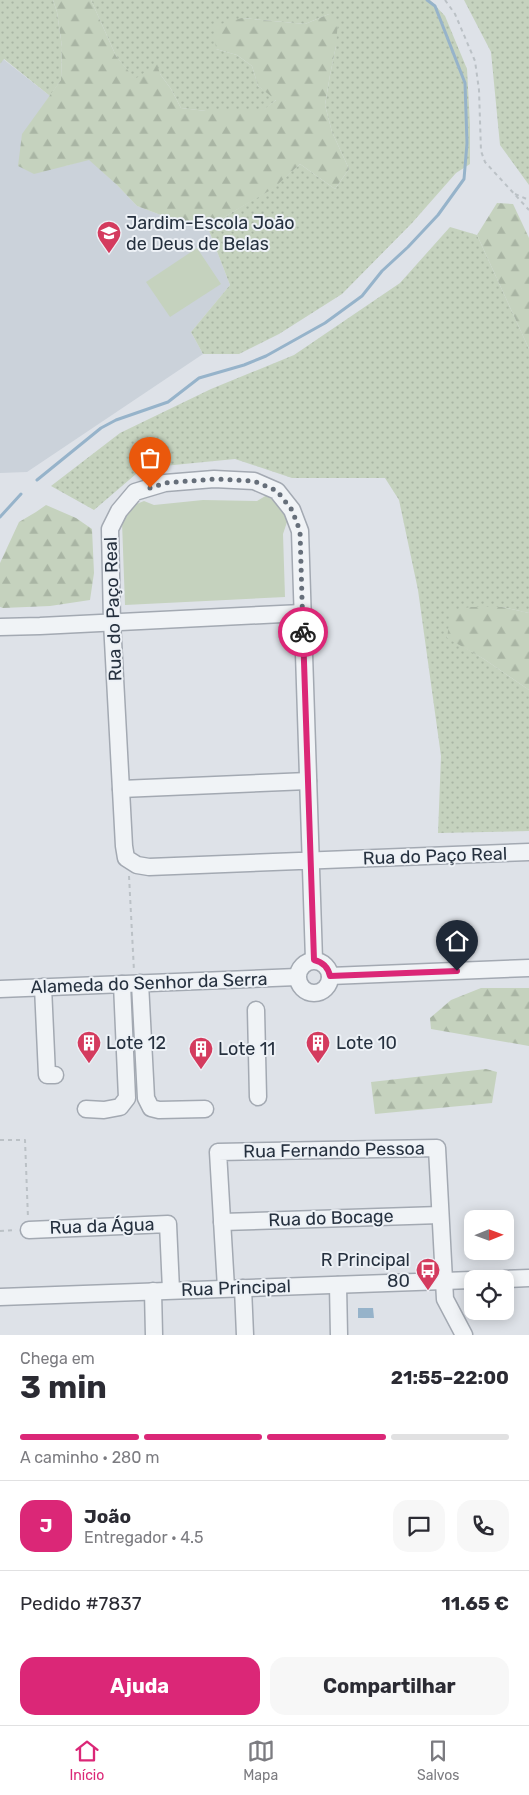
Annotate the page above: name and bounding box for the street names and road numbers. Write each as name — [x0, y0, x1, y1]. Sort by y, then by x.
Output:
street label: Rua do Paço Real — [99, 536, 127, 682]
street label: Rua do Paço Real — [362, 842, 508, 870]
street label: Alameda do Senhor da Serra — [30, 968, 268, 998]
street label: Rua Fernando Pessoa — [243, 1137, 425, 1163]
street label: Rua do Bocage — [268, 1205, 394, 1231]
street label: Rua da Água — [49, 1213, 155, 1239]
street label: Rua Principal — [181, 1275, 291, 1301]

